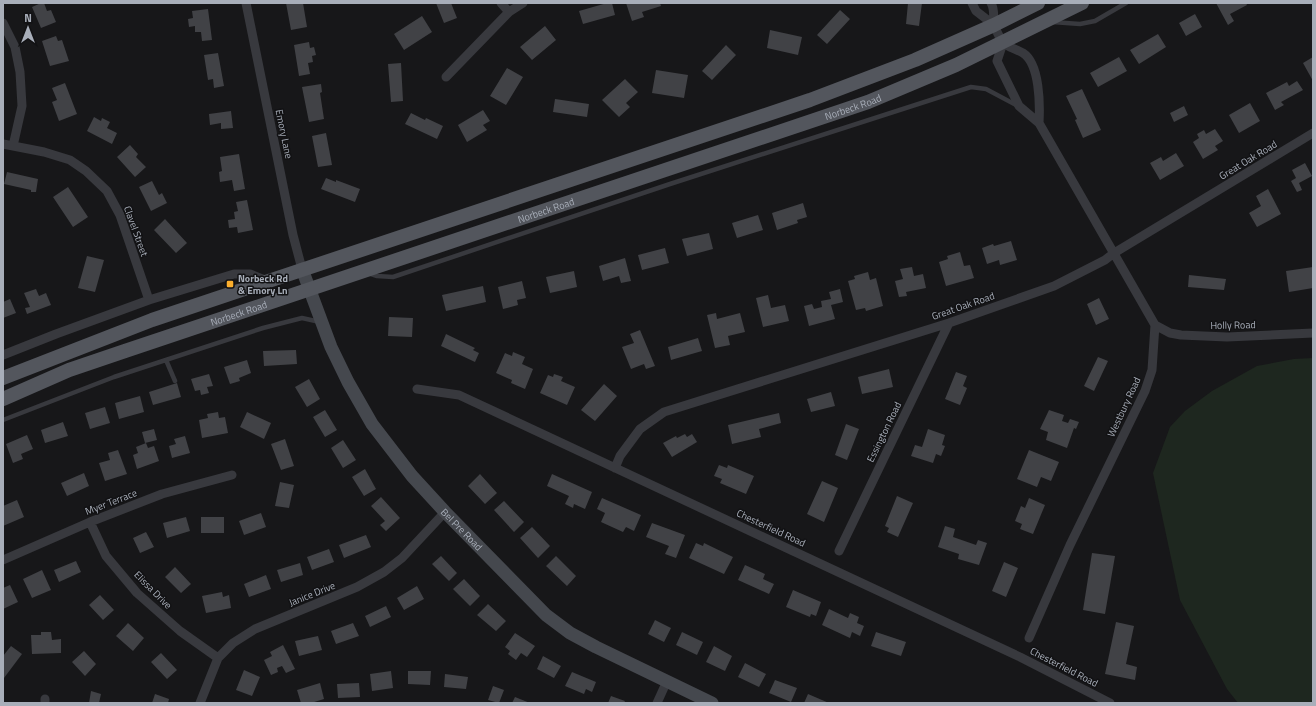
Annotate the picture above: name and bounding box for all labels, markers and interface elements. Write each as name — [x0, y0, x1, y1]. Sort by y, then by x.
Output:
north arrow — [8, 8, 48, 48]
text: N — [24, 10, 32, 26]
street label: Norbeck Road — [823, 90, 883, 123]
street label: Emory Lane — [271, 108, 297, 160]
street label: Great Oak Road — [1216, 137, 1280, 183]
street label: Norbeck Road — [515, 194, 576, 226]
street label: Clavel Street — [120, 204, 152, 259]
place label: Norbeck Rd & Emory Ln — [238, 271, 288, 298]
marker: Norbeck Rd & Emory Ln — [225, 279, 235, 289]
street label: Great Oak Road — [930, 288, 996, 324]
street label: Norbeck Road — [208, 296, 269, 329]
street label: Holly Road — [1210, 317, 1256, 333]
street label: Westbury Road — [1104, 375, 1144, 439]
street label: Essington Road — [863, 399, 905, 465]
street label: Myer Terrace — [83, 485, 139, 519]
street label: Bel Pre Road — [438, 505, 486, 554]
street label: Chesterfield Road — [734, 505, 808, 551]
street label: Elissa Drive — [131, 568, 175, 612]
street label: Janice Drive — [287, 578, 337, 610]
street label: Chesterfield Road — [1027, 643, 1101, 691]

